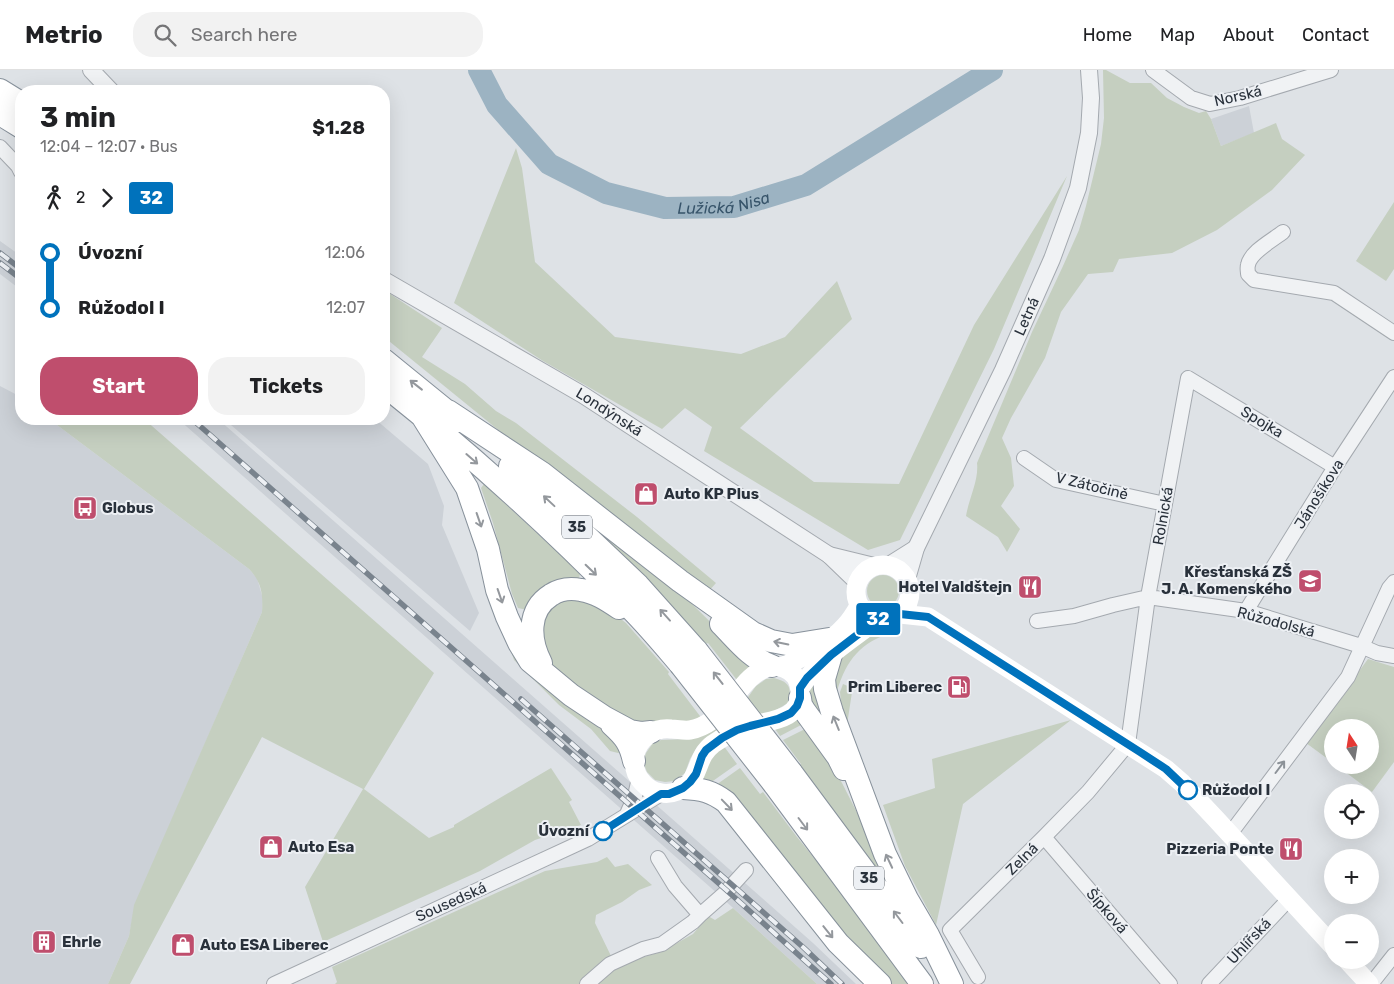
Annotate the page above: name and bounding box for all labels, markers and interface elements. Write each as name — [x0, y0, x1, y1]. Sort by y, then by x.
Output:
search box — [133, 12, 483, 57]
text: Metrio — [25, 21, 103, 49]
icon: search — [151, 21, 179, 49]
text: Search here — [191, 23, 297, 46]
text: Home — [1083, 24, 1132, 46]
text: Map — [1160, 24, 1195, 46]
text: About — [1223, 24, 1274, 46]
text: Contact — [1302, 24, 1369, 46]
street label: Norská — [1212, 82, 1264, 110]
text: 3 min — [40, 101, 116, 134]
text: $1.28 — [312, 116, 365, 139]
text: 12:04 – 12:07 · Bus — [40, 137, 178, 156]
icon: walk — [40, 184, 68, 212]
icon: forward — [93, 184, 121, 212]
text: 32 — [139, 187, 163, 209]
text: 2 — [76, 188, 85, 207]
water label: Lužická Nisa — [677, 188, 772, 218]
text: Úvozní — [78, 241, 142, 264]
text: 12:06 — [325, 243, 365, 262]
street label: Letná — [1010, 295, 1043, 338]
text: Růžodol I — [78, 296, 165, 319]
text: 12:07 — [326, 298, 365, 317]
button: Start — [40, 357, 198, 415]
button: Tickets — [208, 357, 365, 415]
one-way arrow — [410, 380, 423, 391]
street label: Londýnská — [573, 384, 646, 440]
street label: Spojka — [1237, 402, 1287, 442]
one-way arrow — [466, 453, 479, 465]
street label: Jánošíkova — [1290, 456, 1348, 532]
street label: V Zátočině — [1054, 468, 1130, 504]
shop icon: Auto KP Plus — [633, 481, 659, 507]
place label: Auto KP Plus — [664, 485, 759, 503]
street label: Rolnická — [1149, 485, 1177, 547]
bus stop icon: Globus — [72, 495, 98, 521]
one-way arrow — [543, 495, 555, 507]
place label: Globus — [102, 499, 154, 517]
one-way arrow — [474, 511, 484, 527]
road number: 35 — [562, 516, 592, 538]
one-way arrow — [585, 563, 597, 575]
place label: Křesťanská ZŠ J. A. Komenského — [1161, 563, 1292, 598]
school or university icon: Křesťanská ZŠ J. A. Komenského — [1297, 568, 1323, 594]
restaurant icon: Hotel Valdštejn — [1017, 574, 1043, 600]
place label: Hotel Valdštejn — [898, 578, 1012, 596]
one-way arrow — [496, 588, 505, 604]
line badge: 32 — [856, 603, 900, 635]
street label: Růžodolská — [1235, 603, 1317, 641]
one-way arrow — [659, 608, 671, 621]
text: 32 — [866, 608, 890, 630]
one-way arrow — [774, 638, 790, 647]
one-way arrow — [713, 671, 723, 685]
fuel station icon: Prim Liberec — [946, 674, 972, 700]
place label: Prim Liberec — [848, 678, 942, 696]
one-way arrow — [831, 716, 841, 731]
north arrow — [1324, 719, 1379, 774]
map controls — [1324, 719, 1379, 969]
one-way arrow — [1275, 760, 1285, 774]
marker: Růžodol I — [1178, 780, 1198, 800]
place label: Růžodol I — [1202, 781, 1270, 799]
button: locate — [1324, 784, 1379, 839]
one-way arrow — [721, 799, 733, 811]
one-way arrow — [797, 817, 808, 830]
marker: Úvozní — [593, 821, 613, 841]
place label: Úvozní — [538, 822, 591, 840]
shop icon: Auto Esa — [258, 834, 284, 860]
restaurant icon: Pizzeria Ponte — [1278, 836, 1304, 862]
place label: Auto Esa — [288, 838, 355, 856]
street label: Zelná — [1002, 839, 1042, 879]
place label: Pizzeria Ponte — [1166, 840, 1274, 858]
button: + — [1324, 849, 1379, 904]
one-way arrow — [883, 854, 893, 869]
road number: 35 — [854, 866, 884, 890]
street label: Sousedská — [413, 878, 489, 926]
street label: Šípková — [1083, 885, 1131, 937]
one-way arrow — [893, 911, 904, 924]
street label: Uhlířská — [1223, 914, 1275, 968]
button: − — [1324, 914, 1379, 969]
one-way arrow — [823, 925, 834, 938]
building icon: Ehrle — [31, 929, 57, 955]
shop icon: Auto ESA Liberec — [170, 932, 196, 958]
place label: Ehrle — [62, 933, 101, 951]
place label: Auto ESA Liberec — [200, 936, 329, 954]

